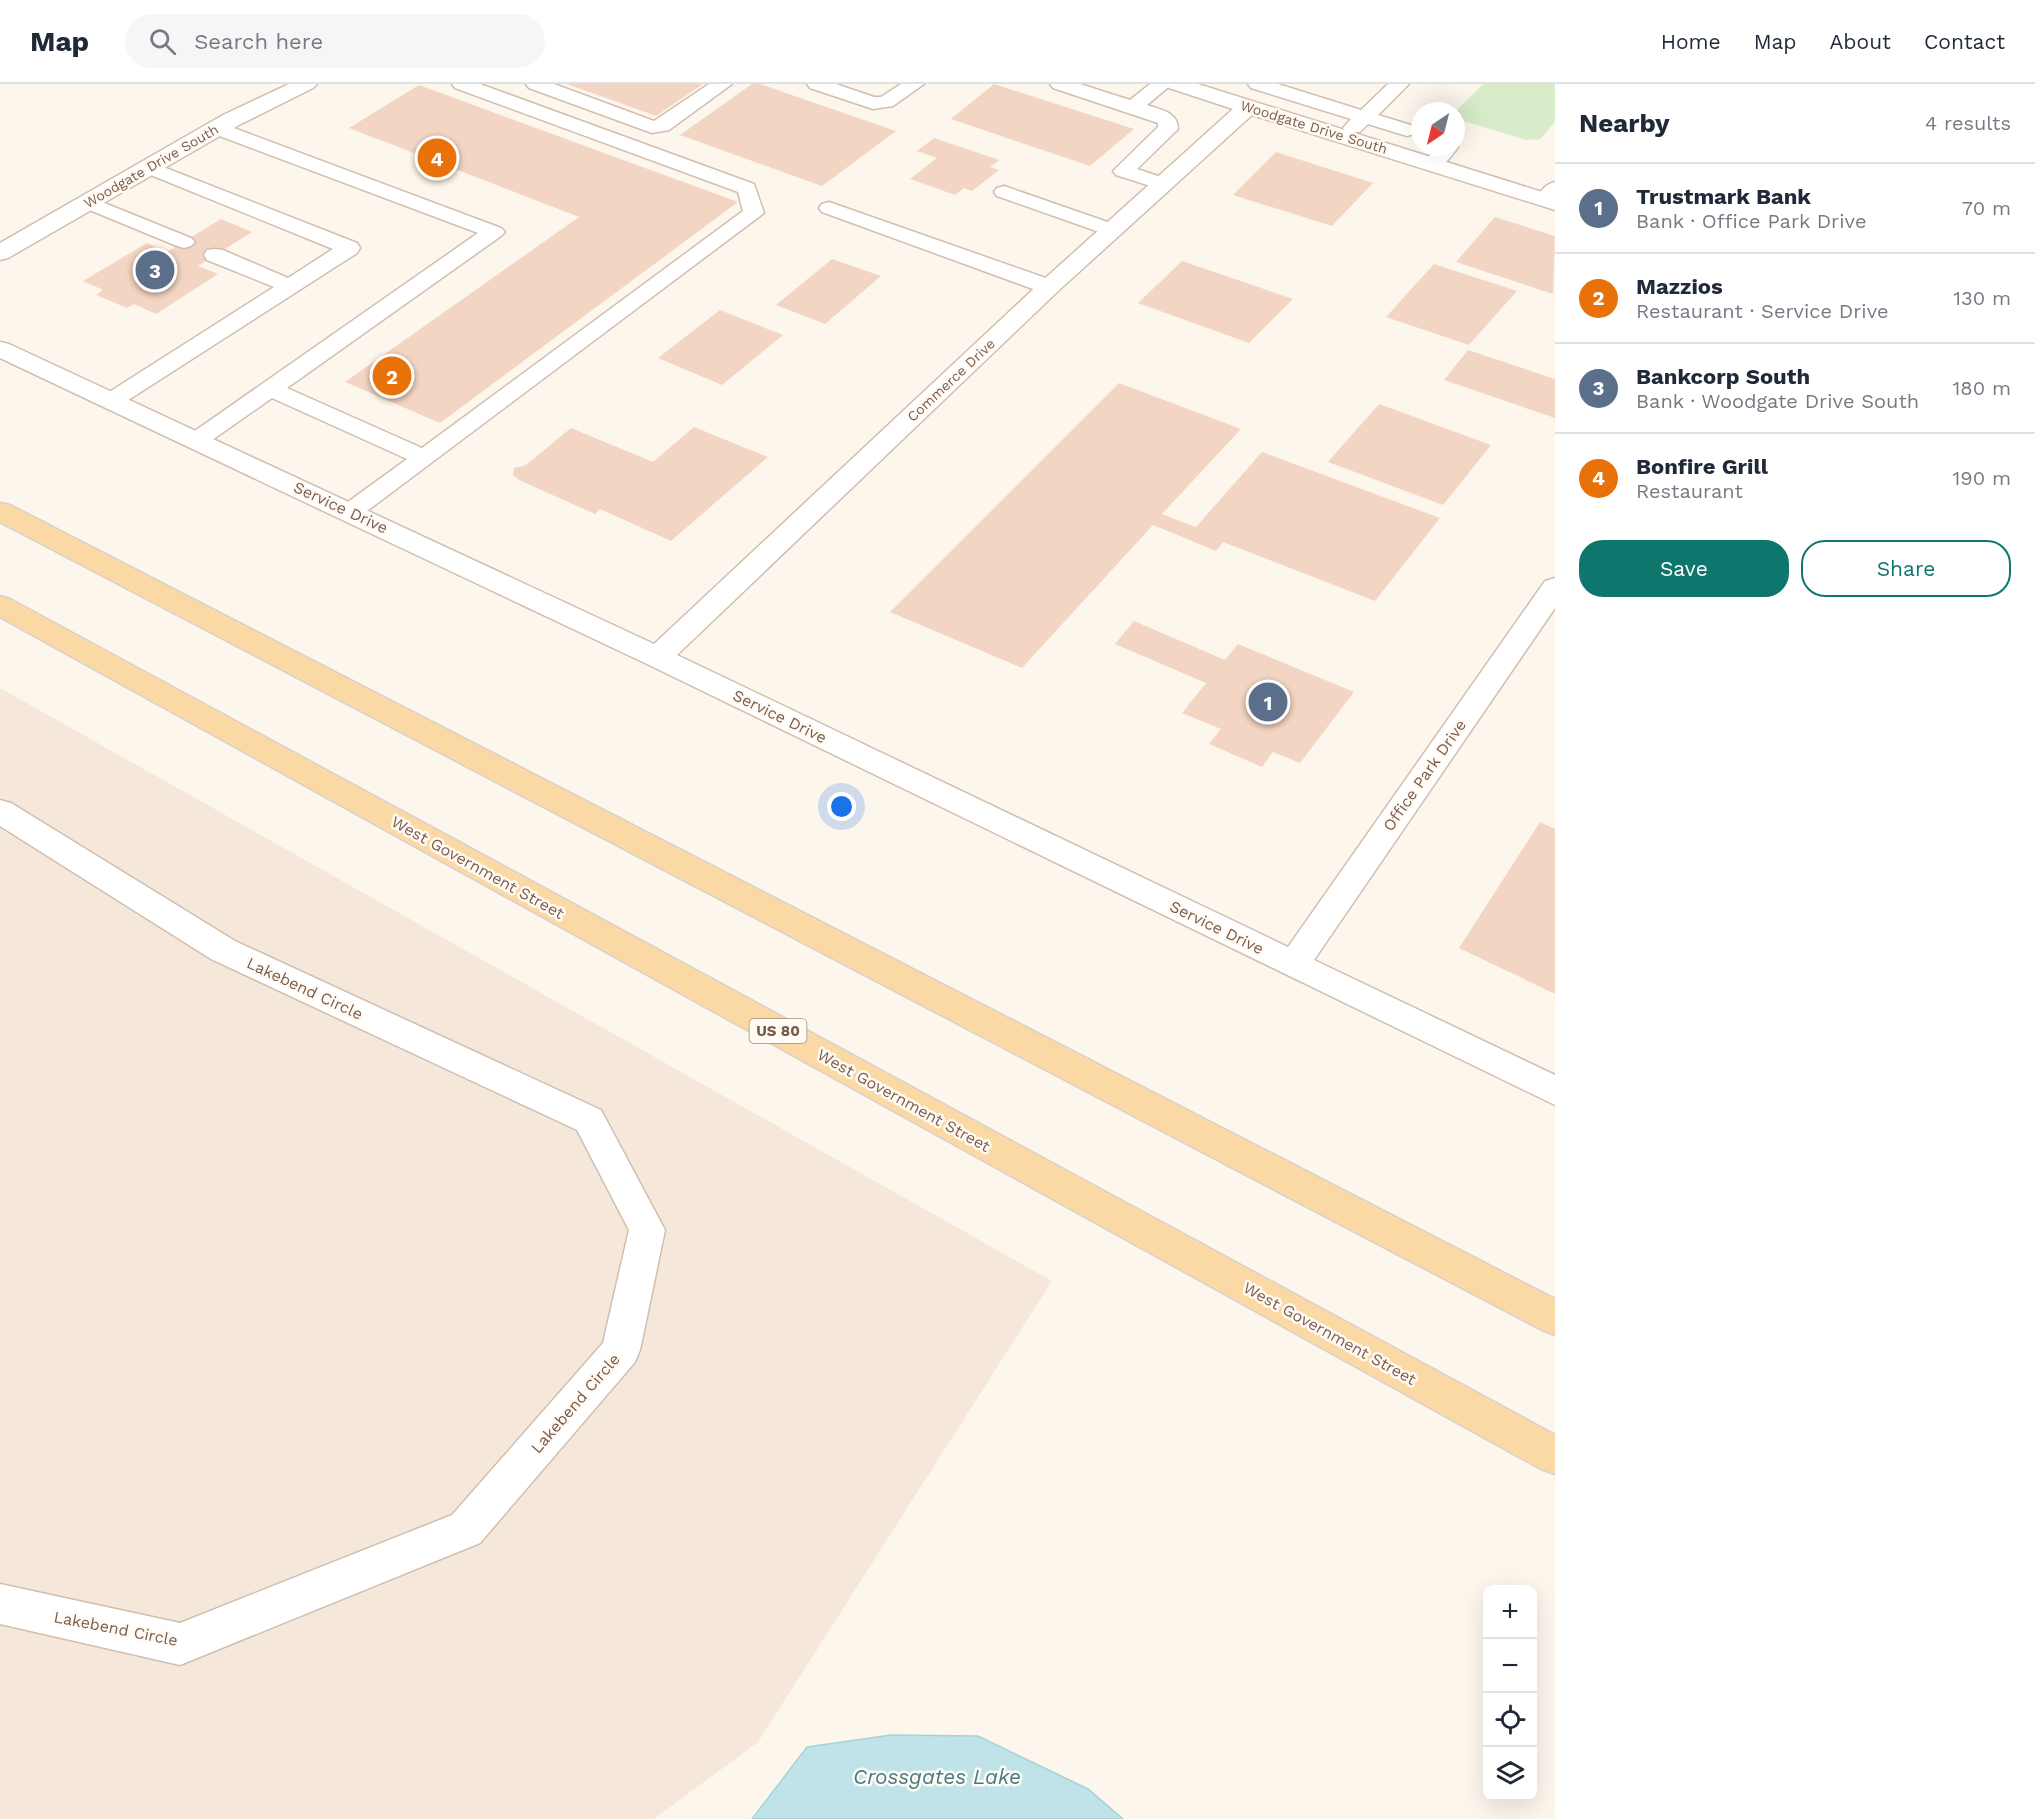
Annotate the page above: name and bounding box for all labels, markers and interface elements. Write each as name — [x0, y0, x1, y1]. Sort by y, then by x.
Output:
search box — [125, 14, 545, 68]
text: Map — [30, 25, 89, 58]
icon: search — [146, 25, 179, 58]
text: Search here — [194, 29, 323, 54]
text: Home — [1661, 29, 1721, 54]
text: Map — [1754, 29, 1797, 54]
text: About — [1830, 29, 1891, 54]
text: Contact — [1924, 29, 2005, 54]
street label: Woodgate Drive South — [1239, 97, 1389, 157]
north arrow — [1411, 102, 1465, 156]
text: Nearby — [1579, 108, 1670, 138]
text: 4 results — [1925, 111, 2011, 135]
street label: Woodgate Drive South — [81, 121, 221, 211]
pin: 4 — [418, 136, 456, 181]
text: Trustmark Bank — [1636, 184, 1811, 209]
text: 1 — [1594, 196, 1603, 220]
text: 70 m — [1962, 196, 2011, 220]
text: Bank · Office Park Drive — [1636, 209, 1867, 233]
pin: 3 — [136, 248, 174, 292]
text: Mazzios — [1636, 274, 1723, 299]
text: 2 — [1593, 286, 1604, 310]
text: 130 m — [1953, 286, 2011, 310]
text: Restaurant · Service Drive — [1636, 299, 1889, 323]
street label: Commerce Drive — [904, 335, 998, 425]
pin: 2 — [372, 354, 412, 398]
text: Bankcorp South — [1636, 364, 1810, 389]
text: 3 — [1593, 376, 1604, 400]
text: 180 m — [1953, 376, 2011, 400]
text: Bank · Woodgate Drive South — [1636, 389, 1919, 413]
text: Bonfire Grill — [1636, 454, 1768, 479]
text: 4 — [1592, 466, 1605, 490]
text: 190 m — [1953, 466, 2011, 490]
street label: Service Drive — [291, 477, 391, 538]
text: Restaurant — [1636, 479, 1743, 503]
button: Save — [1579, 540, 1789, 597]
button: Share — [1801, 540, 2011, 597]
pin: 1 — [1248, 680, 1288, 724]
street label: Service Drive — [730, 686, 830, 747]
street label: Office Park Drive — [1379, 716, 1470, 835]
your location — [827, 792, 856, 821]
street label: West Government Street — [388, 812, 568, 923]
street label: Service Drive — [1167, 897, 1267, 958]
street label: Lakebend Circle — [244, 953, 366, 1024]
road number: US 80 — [750, 1019, 806, 1043]
street label: West Government Street — [814, 1045, 994, 1156]
street label: West Government Street — [1240, 1278, 1420, 1389]
street label: Lakebend Circle — [527, 1350, 624, 1457]
map controls — [1483, 1585, 1537, 1801]
button: + — [1483, 1585, 1537, 1639]
street label: Lakebend Circle — [52, 1607, 180, 1650]
button: − — [1483, 1639, 1537, 1693]
button: locate — [1483, 1693, 1537, 1747]
button: layers — [1483, 1747, 1537, 1801]
water label: Crossgates Lake — [853, 1764, 1021, 1789]

